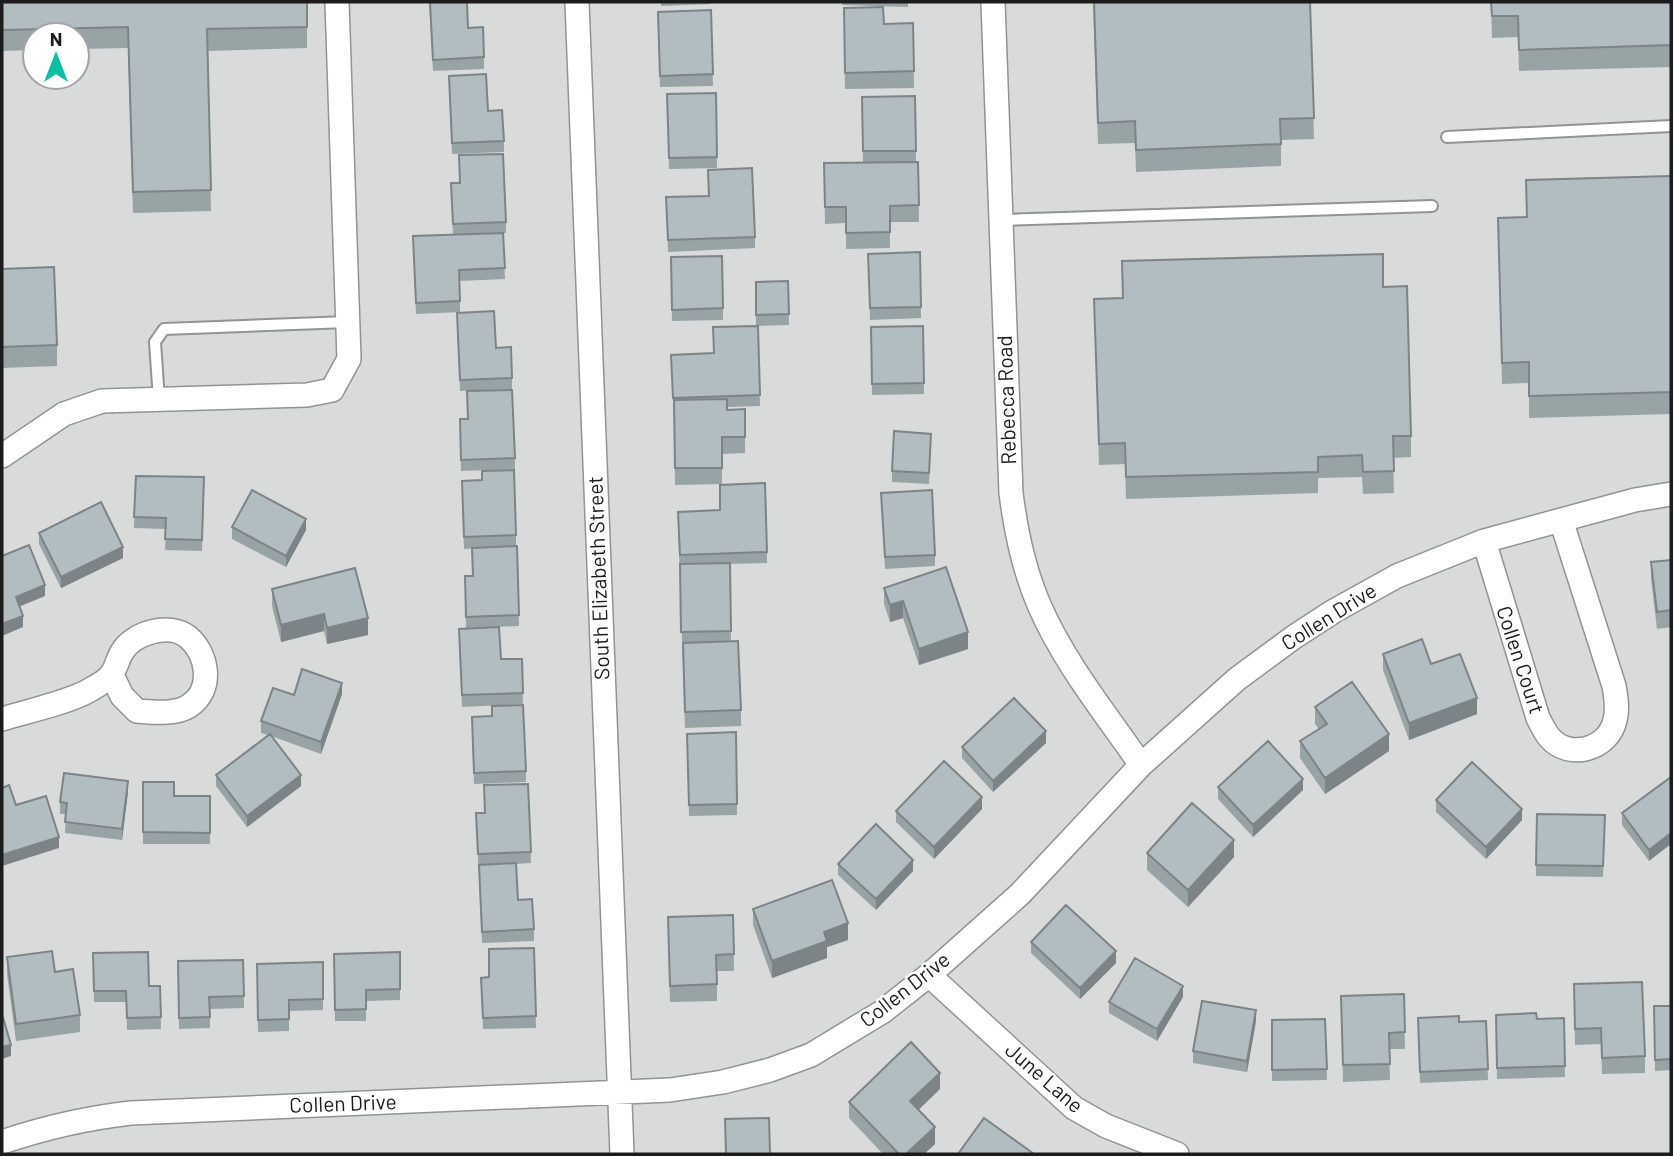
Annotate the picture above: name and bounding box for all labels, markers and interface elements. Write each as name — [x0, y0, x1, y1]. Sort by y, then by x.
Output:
north arrow — [21, 21, 91, 91]
text: N — [50, 27, 62, 50]
street label: Rebecca Road — [991, 335, 1020, 465]
street label: South Elizabeth Street — [581, 476, 614, 680]
street label: Collen Drive — [1276, 577, 1380, 655]
street label: Collen Court — [1492, 603, 1551, 716]
street label: Collen Drive — [854, 946, 954, 1032]
street label: June Lane — [1001, 1036, 1089, 1117]
street label: Collen Drive — [289, 1088, 397, 1117]

